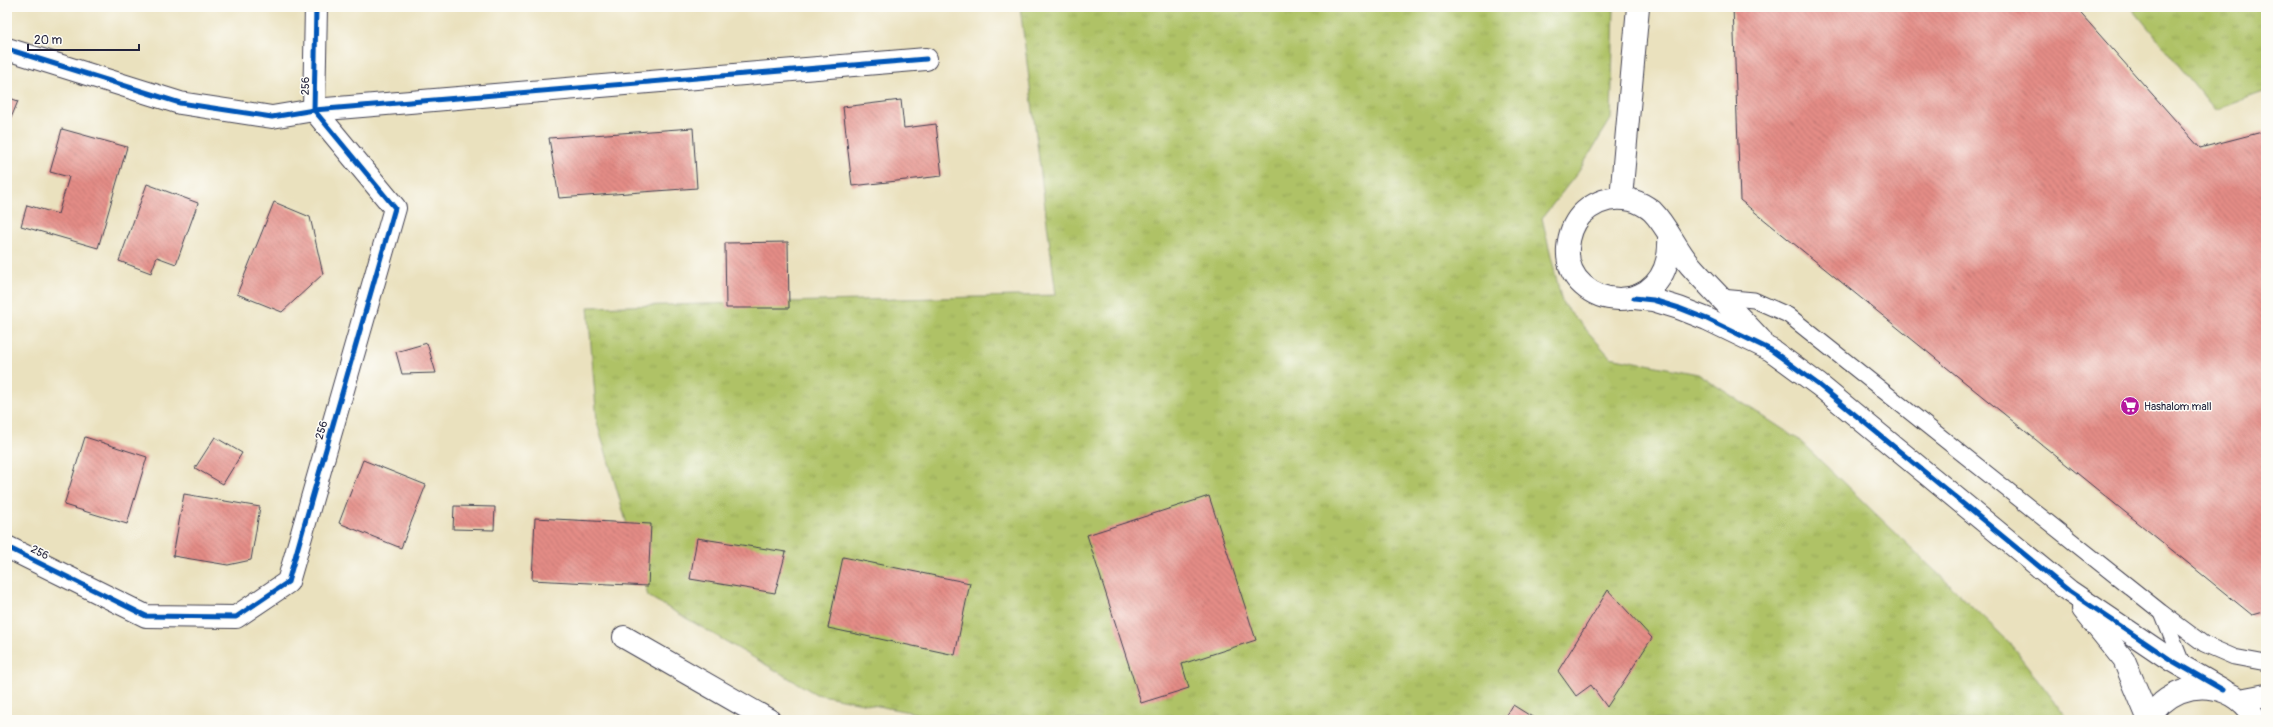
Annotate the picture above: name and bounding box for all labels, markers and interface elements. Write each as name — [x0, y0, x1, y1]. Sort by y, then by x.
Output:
scale bar — [28, 26, 139, 52]
text: 20 m — [34, 33, 63, 48]
street label: 256 — [299, 77, 312, 95]
supermarket icon: Hashalom mall — [2119, 395, 2141, 417]
place label: Hashalom mall — [2144, 400, 2212, 413]
street label: 256 — [313, 419, 330, 441]
street label: 256 — [29, 542, 51, 562]

